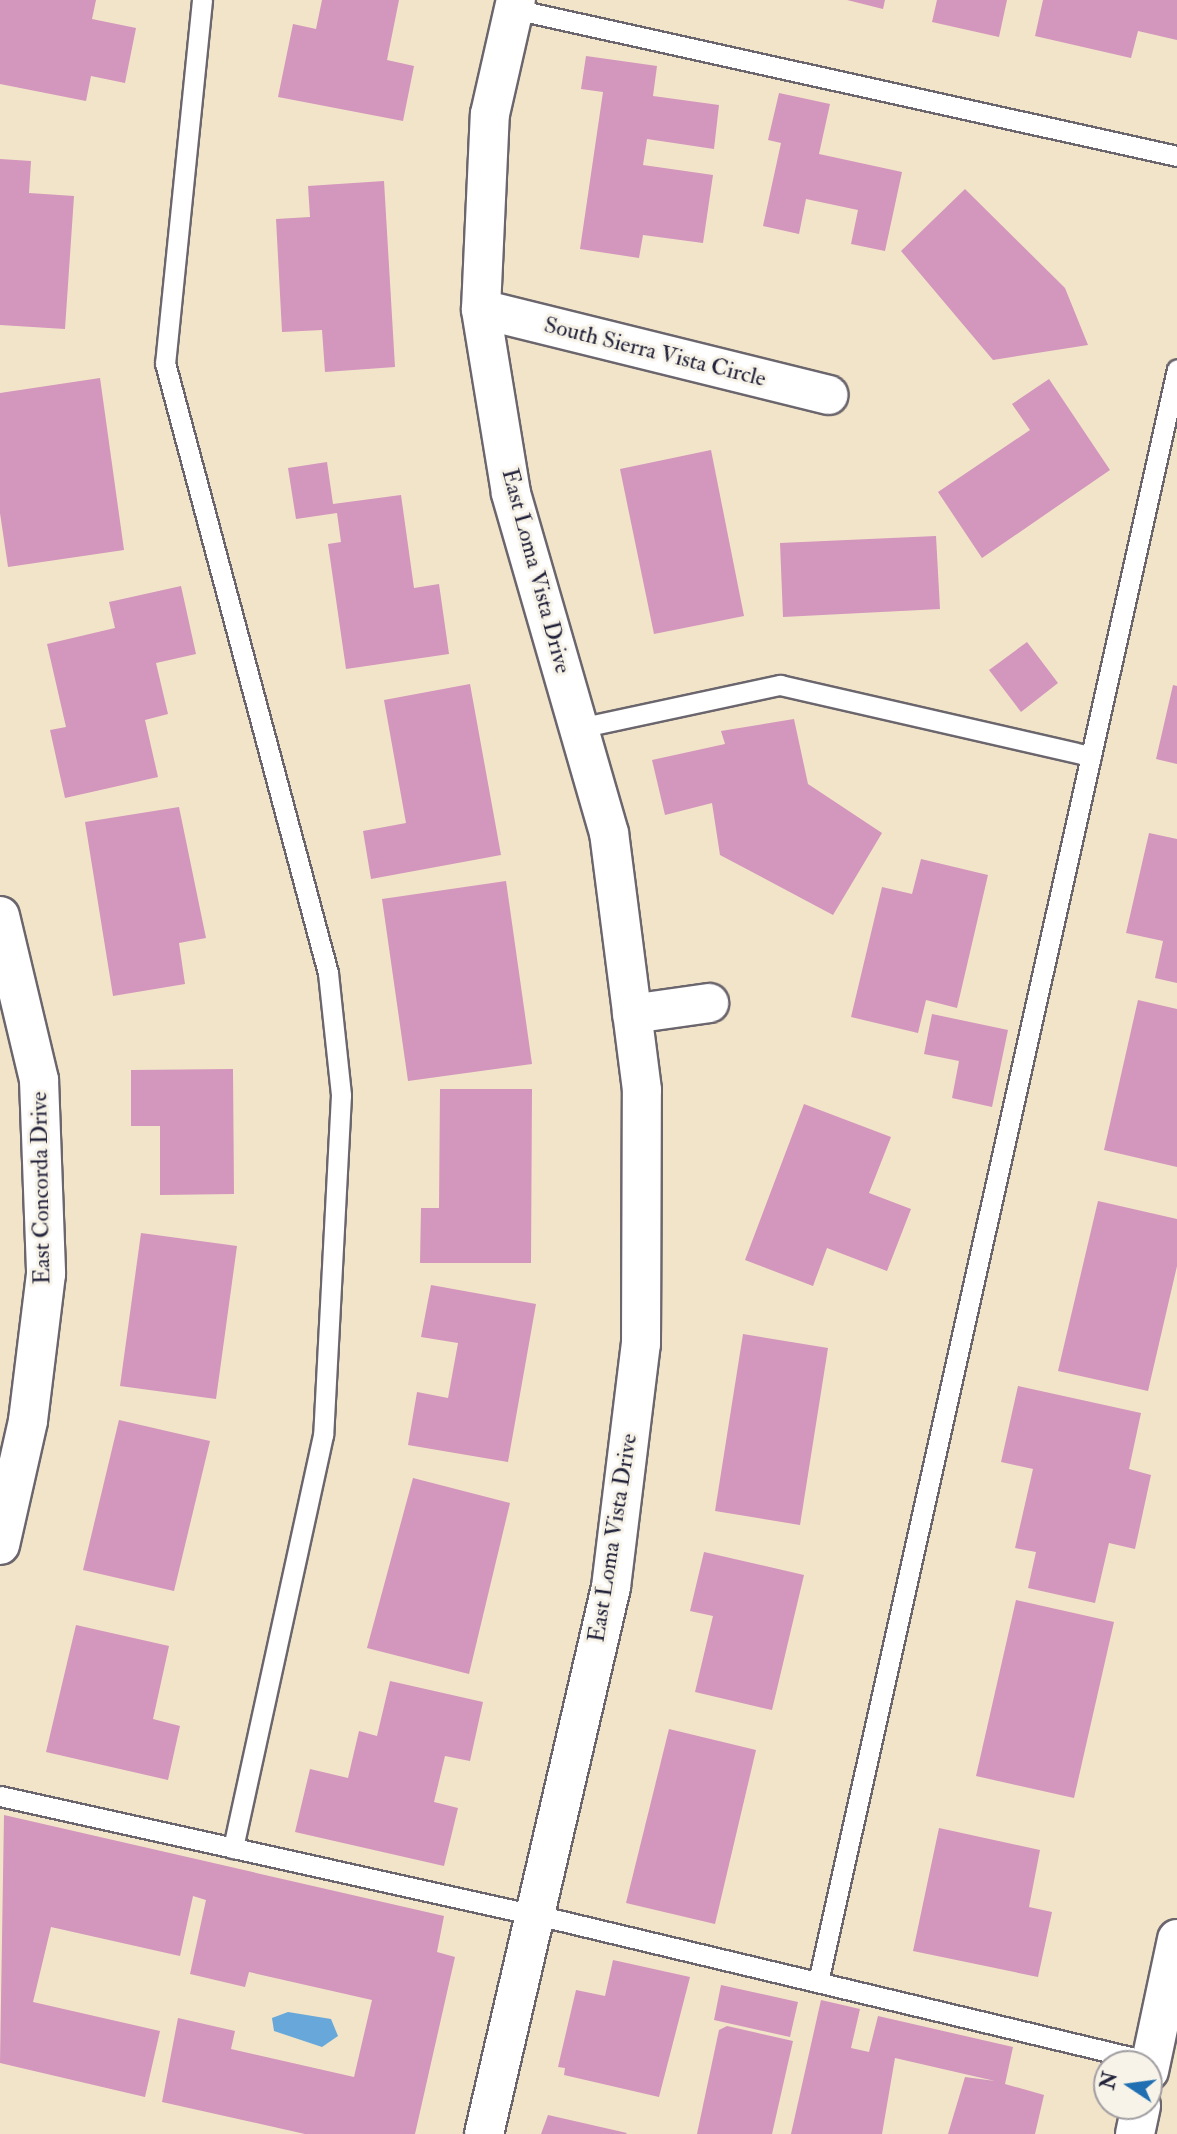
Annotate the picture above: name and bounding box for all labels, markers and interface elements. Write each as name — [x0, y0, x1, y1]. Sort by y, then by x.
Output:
street label: South Sierra Vista Circle — [541, 311, 769, 393]
street label: East Loma Vista Drive — [495, 466, 577, 676]
street label: East Concorda Drive — [26, 1091, 56, 1285]
street label: East Loma Vista Drive — [583, 1432, 643, 1644]
north arrow — [1093, 2050, 1163, 2120]
text: N — [1096, 2070, 1123, 2092]

